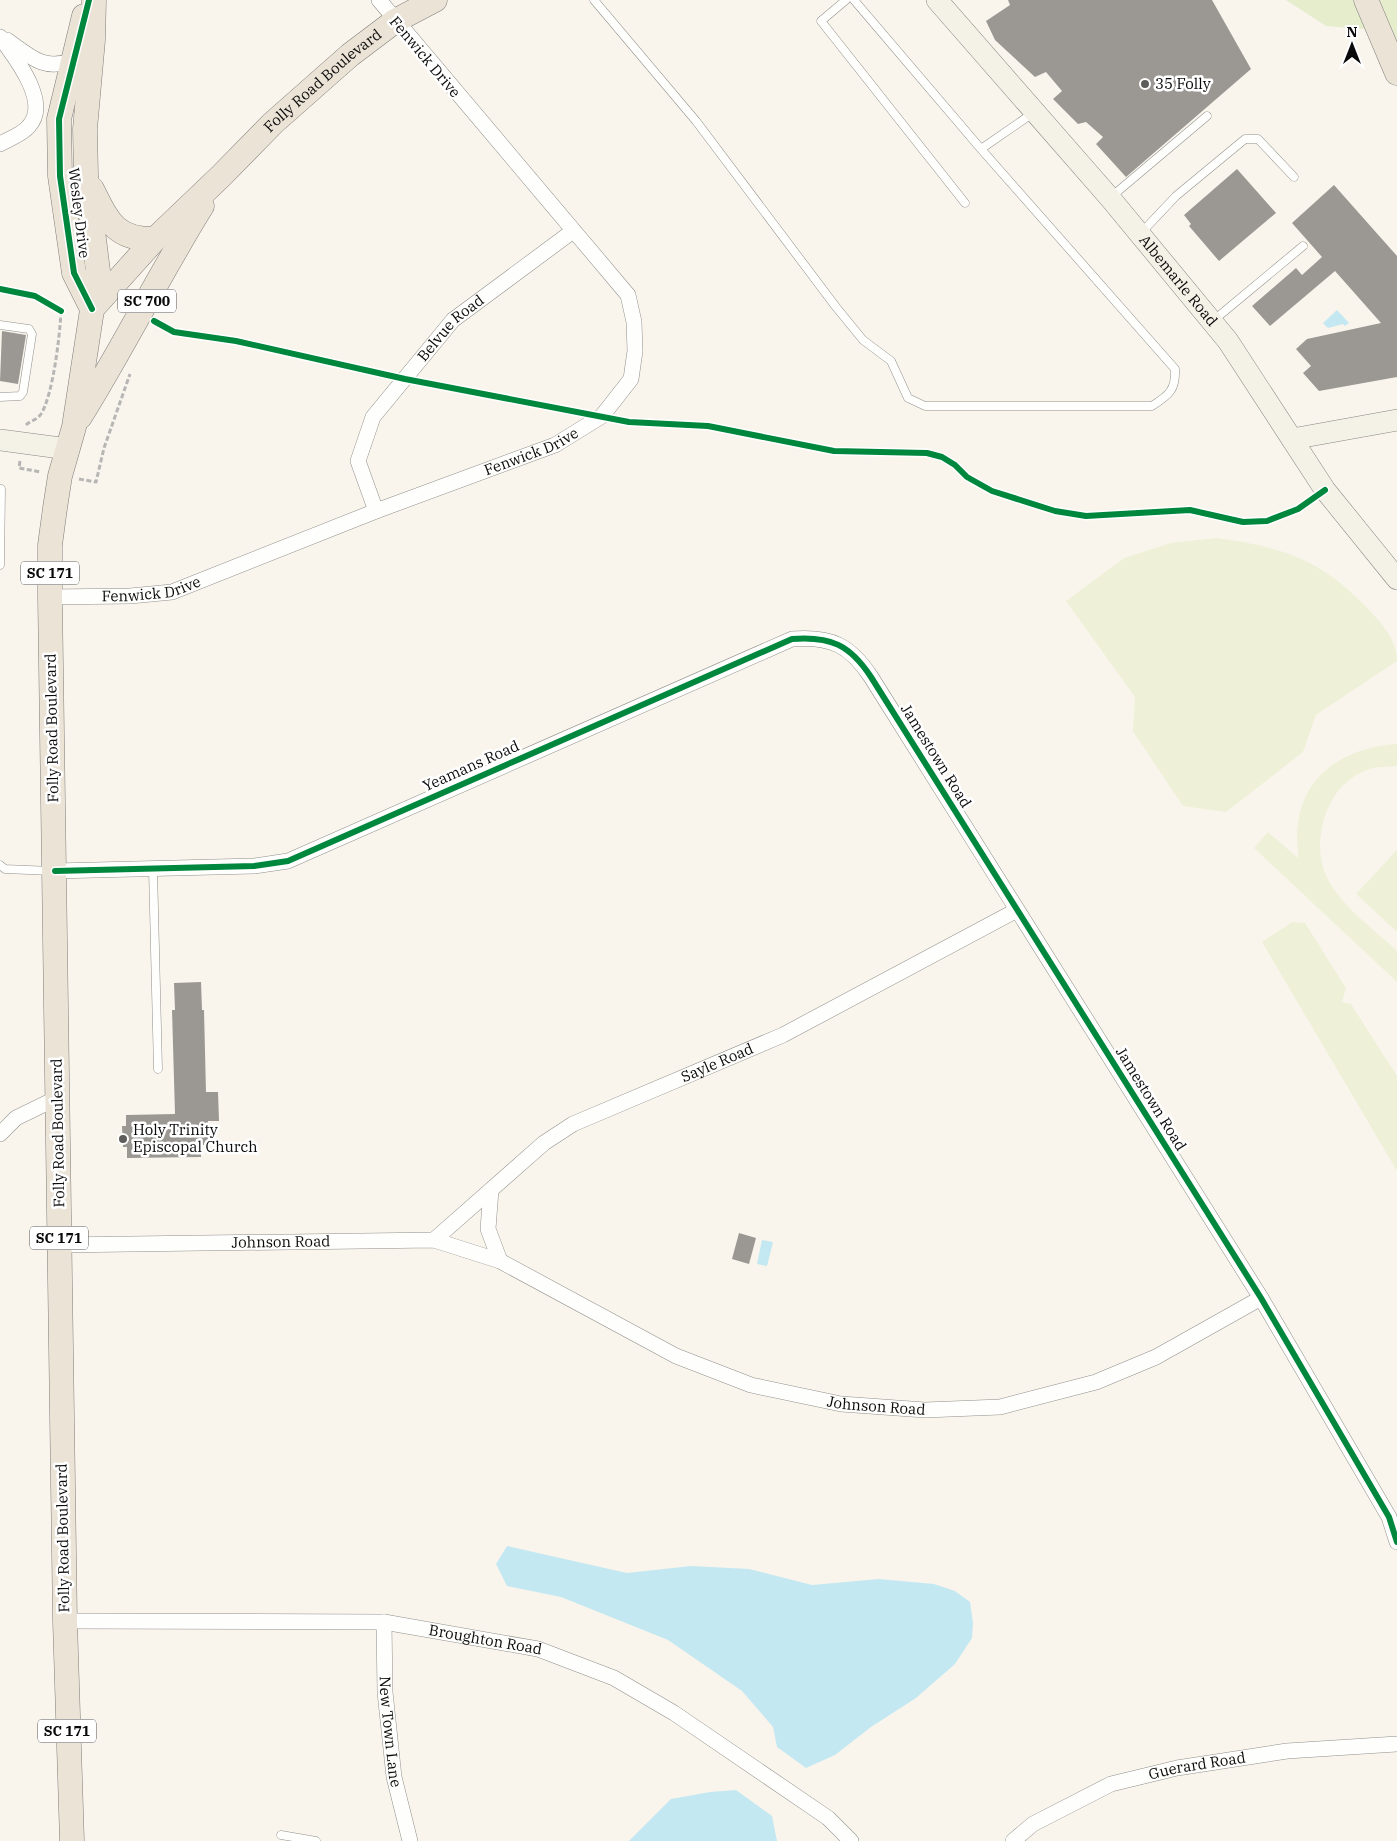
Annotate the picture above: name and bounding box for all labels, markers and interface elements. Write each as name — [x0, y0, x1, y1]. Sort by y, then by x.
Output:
street label: Fenwick Drive — [386, 12, 465, 101]
north arrow — [1327, 20, 1377, 70]
text: N — [1346, 23, 1358, 41]
street label: Folly Road Boulevard — [259, 25, 385, 136]
place label: 35 Folly — [1155, 74, 1211, 93]
marker: 35 Folly — [1139, 78, 1151, 90]
street label: Wesley Drive — [65, 167, 94, 259]
street label: Albemarle Road — [1135, 231, 1222, 330]
road number: SC 700 — [118, 290, 176, 312]
street label: Belvue Road — [413, 290, 488, 365]
street label: Fenwick Drive — [481, 423, 582, 479]
road number: SC 171 — [21, 562, 79, 584]
street label: Fenwick Drive — [102, 572, 203, 605]
street label: Folly Road Boulevard — [41, 653, 62, 803]
street label: Jamestown Road — [897, 700, 976, 811]
street label: Yeamans Road — [420, 736, 522, 795]
street label: Sayle Road — [678, 1039, 756, 1086]
street label: Jamestown Road — [1112, 1043, 1191, 1154]
street label: Folly Road Boulevard — [47, 1058, 68, 1208]
place label: Holy Trinity Episcopal Church — [133, 1120, 258, 1156]
marker: Holy Trinity Episcopal Church — [117, 1133, 129, 1145]
road number: SC 171 — [30, 1226, 88, 1250]
street label: Johnson Road — [231, 1231, 331, 1252]
street label: Johnson Road — [825, 1391, 926, 1419]
street label: Folly Road Boulevard — [52, 1463, 73, 1613]
street label: Broughton Road — [427, 1620, 544, 1659]
street label: New Town Lane — [376, 1676, 406, 1789]
road number: SC 171 — [38, 1720, 96, 1742]
street label: Guerard Road — [1147, 1748, 1247, 1784]

